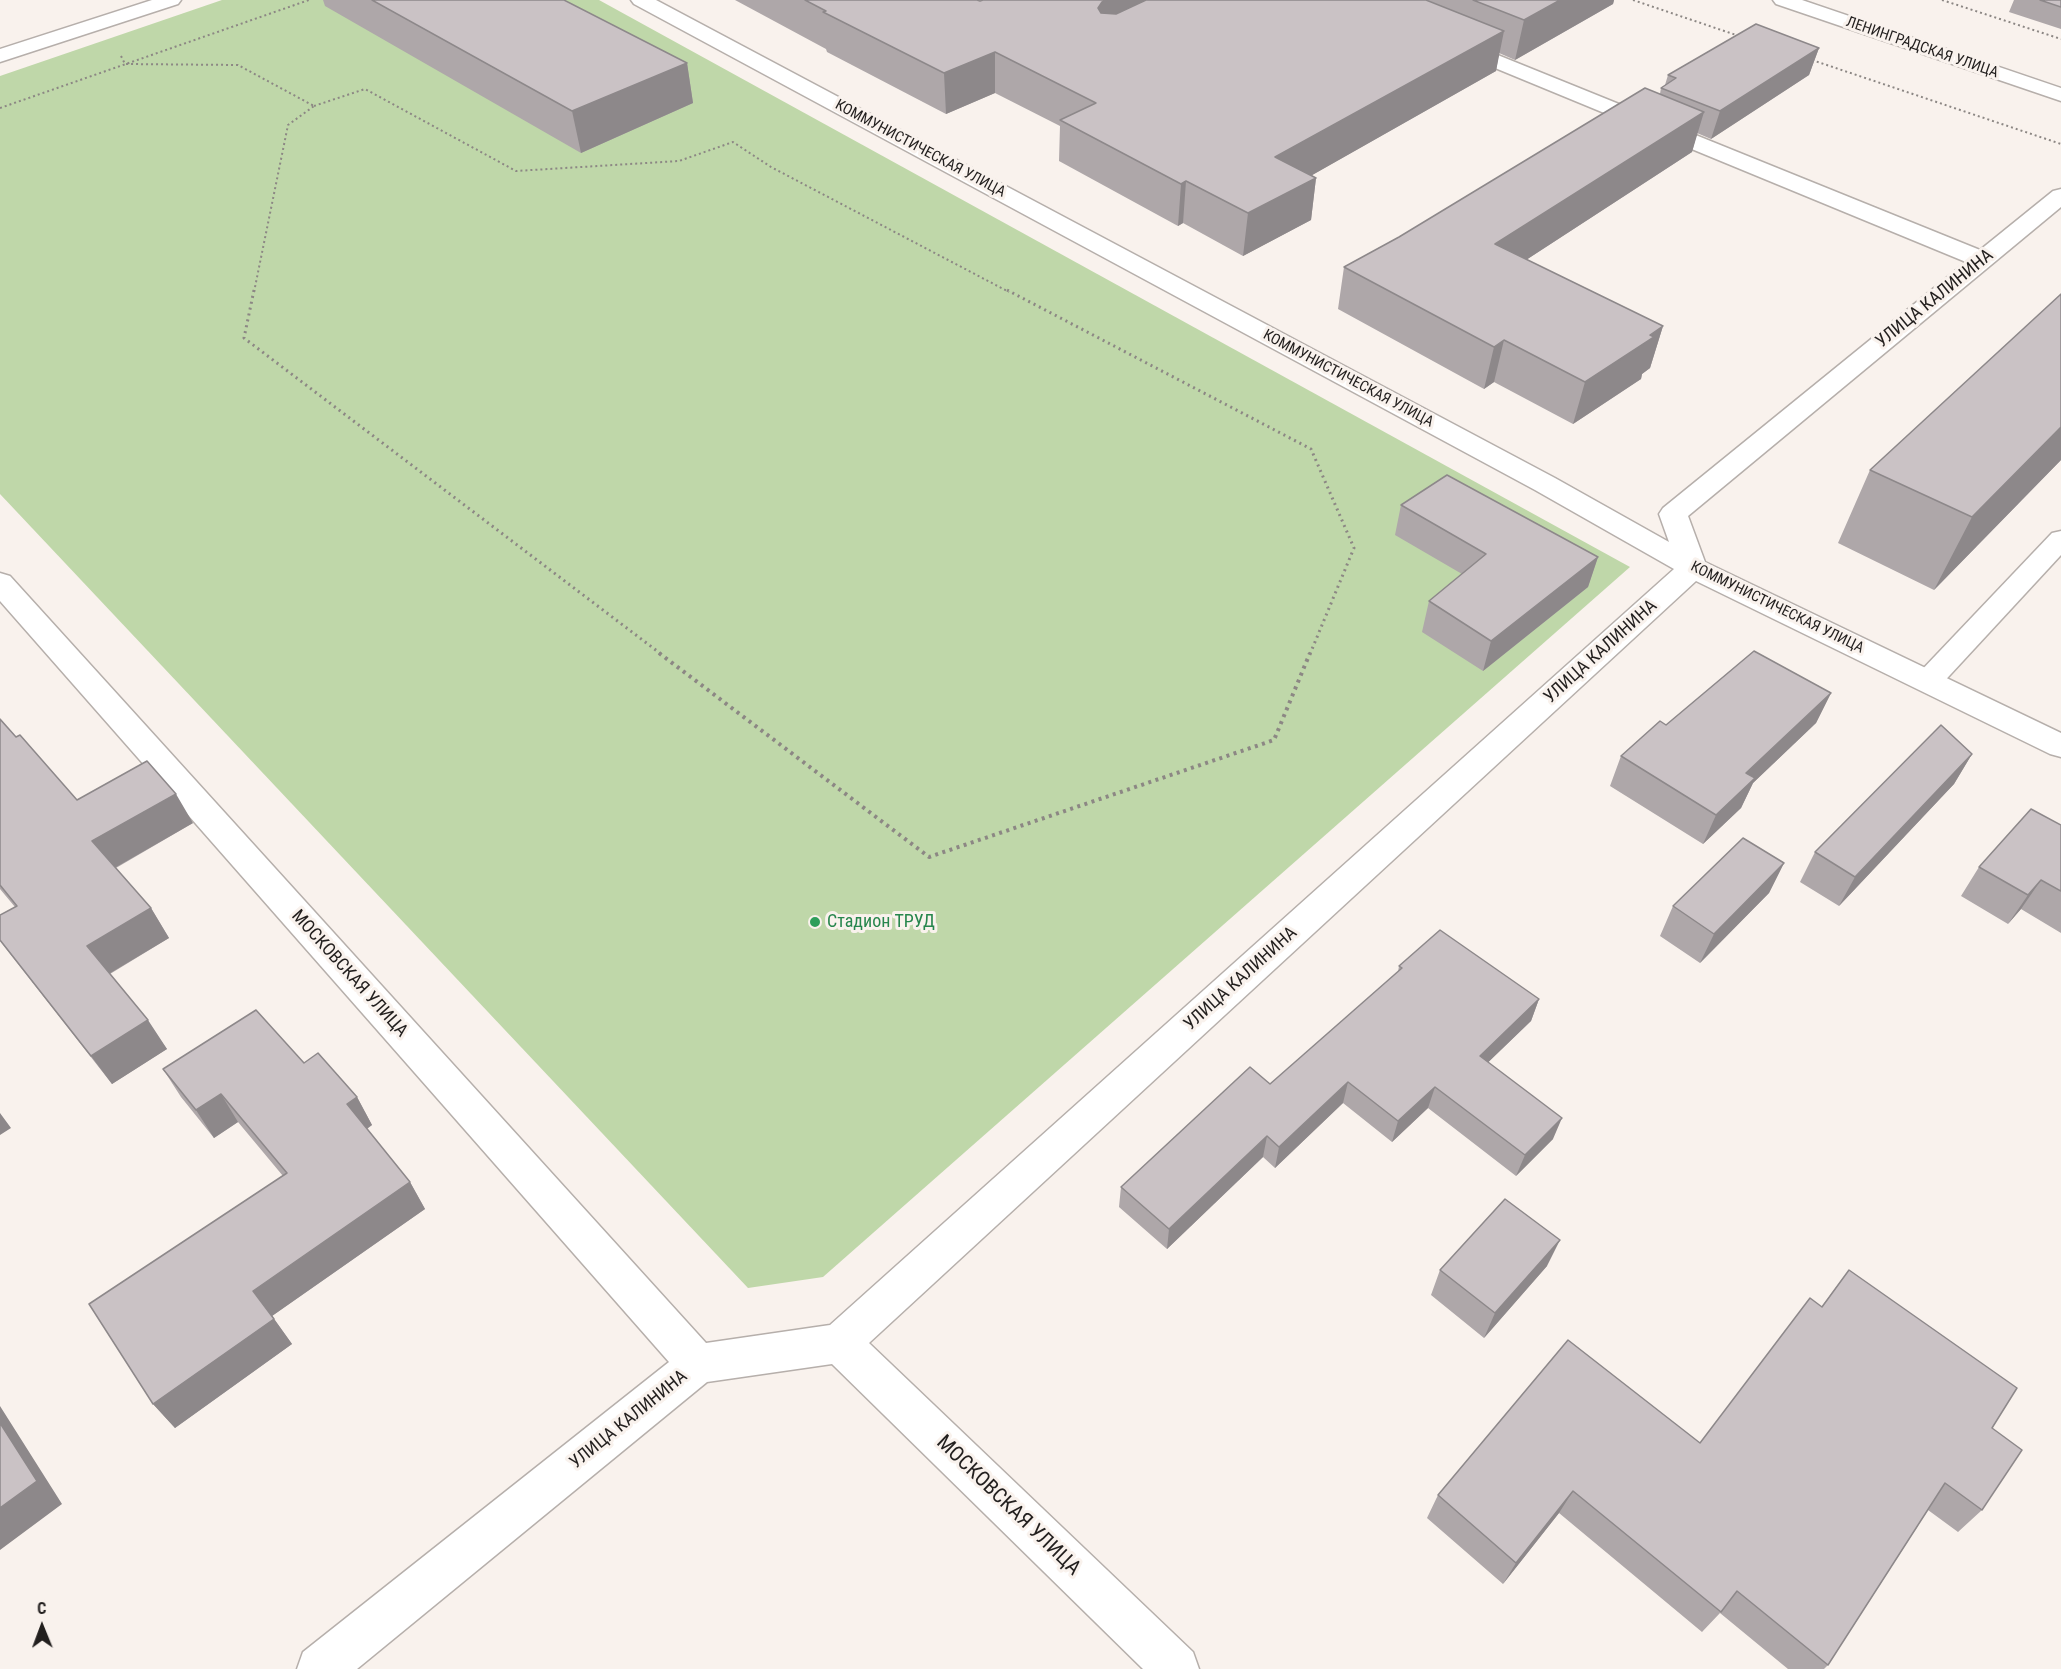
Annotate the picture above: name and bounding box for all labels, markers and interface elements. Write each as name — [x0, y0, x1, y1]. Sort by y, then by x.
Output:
street label: ЛЕНИНГРАДСКАЯ УЛИЦА — [1843, 13, 2001, 83]
street label: КОММУНИСТИЧЕСКАЯ УЛИЦА — [832, 96, 1008, 202]
street label: УЛИЦА КАЛИНИНА — [1872, 245, 1998, 353]
street label: КОММУНИСТИЧЕСКАЯ УЛИЦА — [1260, 326, 1436, 432]
street label: КОММУНИСТИЧЕСКАЯ УЛИЦА — [1687, 558, 1867, 658]
street label: УЛИЦА КАЛИНИНА — [1540, 596, 1662, 708]
street label: МОСКОВСКАЯ УЛИЦА — [286, 906, 412, 1042]
place label: Стадион ТРУД — [827, 911, 935, 933]
marker: Стадион ТРУД — [808, 915, 822, 929]
street label: УЛИЦА КАЛИНИНА — [1180, 923, 1302, 1035]
street label: УЛИЦА КАЛИНИНА — [566, 1366, 692, 1474]
street label: МОСКОВСКАЯ УЛИЦА — [931, 1431, 1085, 1581]
north arrow — [12, 1597, 72, 1657]
text: С — [37, 1599, 46, 1618]

